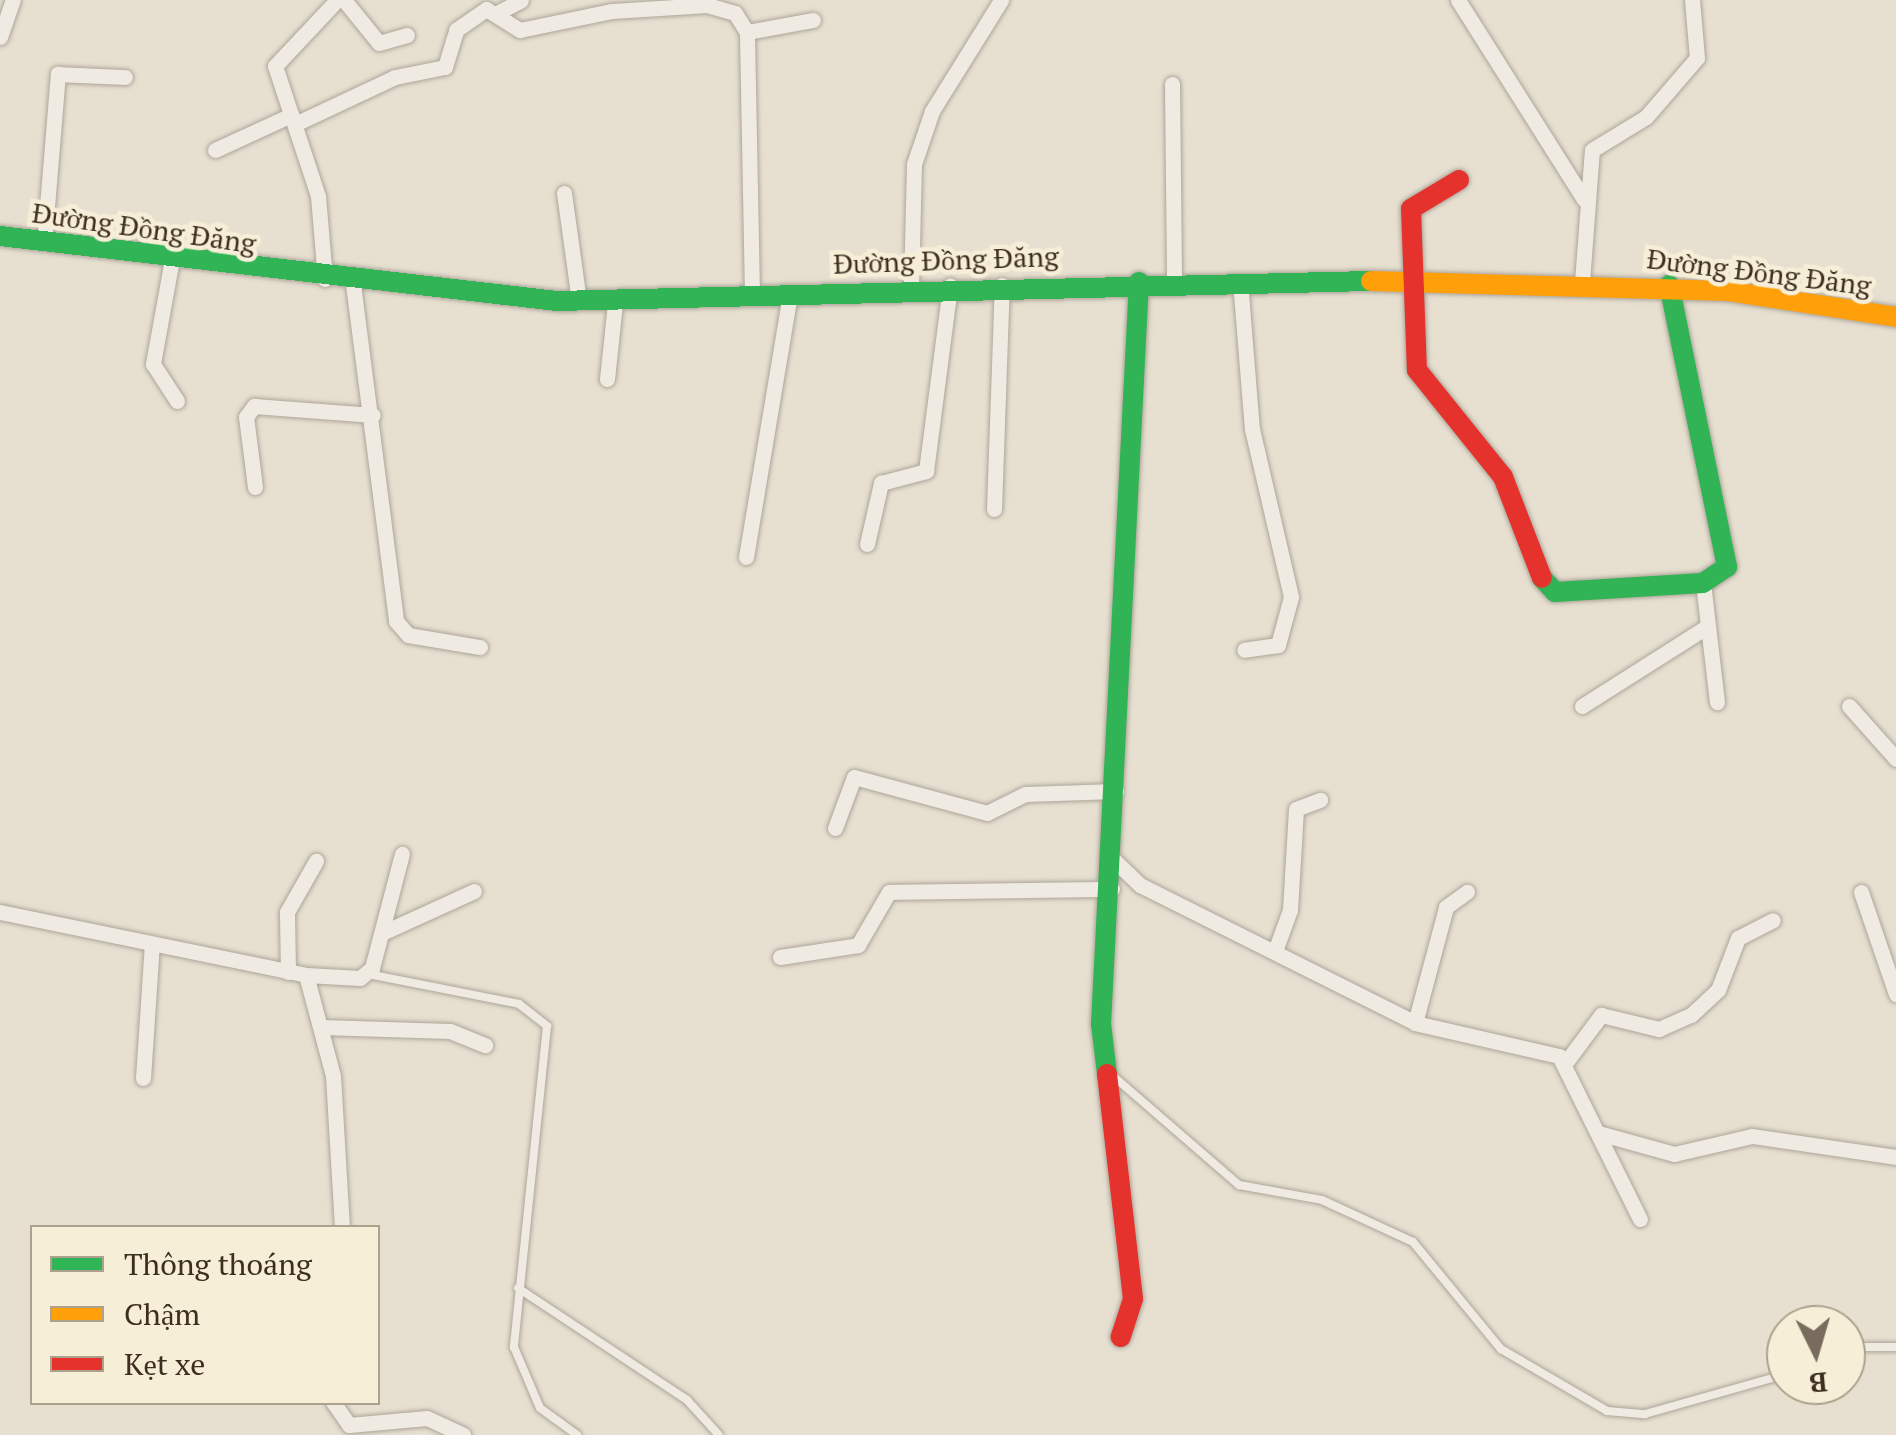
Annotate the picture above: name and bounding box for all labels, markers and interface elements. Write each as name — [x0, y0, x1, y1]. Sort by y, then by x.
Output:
street label: Đường Đồng Đăng — [30, 196, 258, 260]
street label: Đường Đồng Đăng — [833, 239, 1059, 281]
street label: Đường Đồng Đăng — [1645, 242, 1873, 302]
legend — [30, 1225, 380, 1405]
text: Thông thoáng — [124, 1244, 312, 1284]
text: Chậm — [124, 1294, 200, 1334]
north arrow — [1766, 1305, 1866, 1405]
text: Kẹt xe — [124, 1344, 205, 1384]
text: B — [1808, 1364, 1829, 1403]

